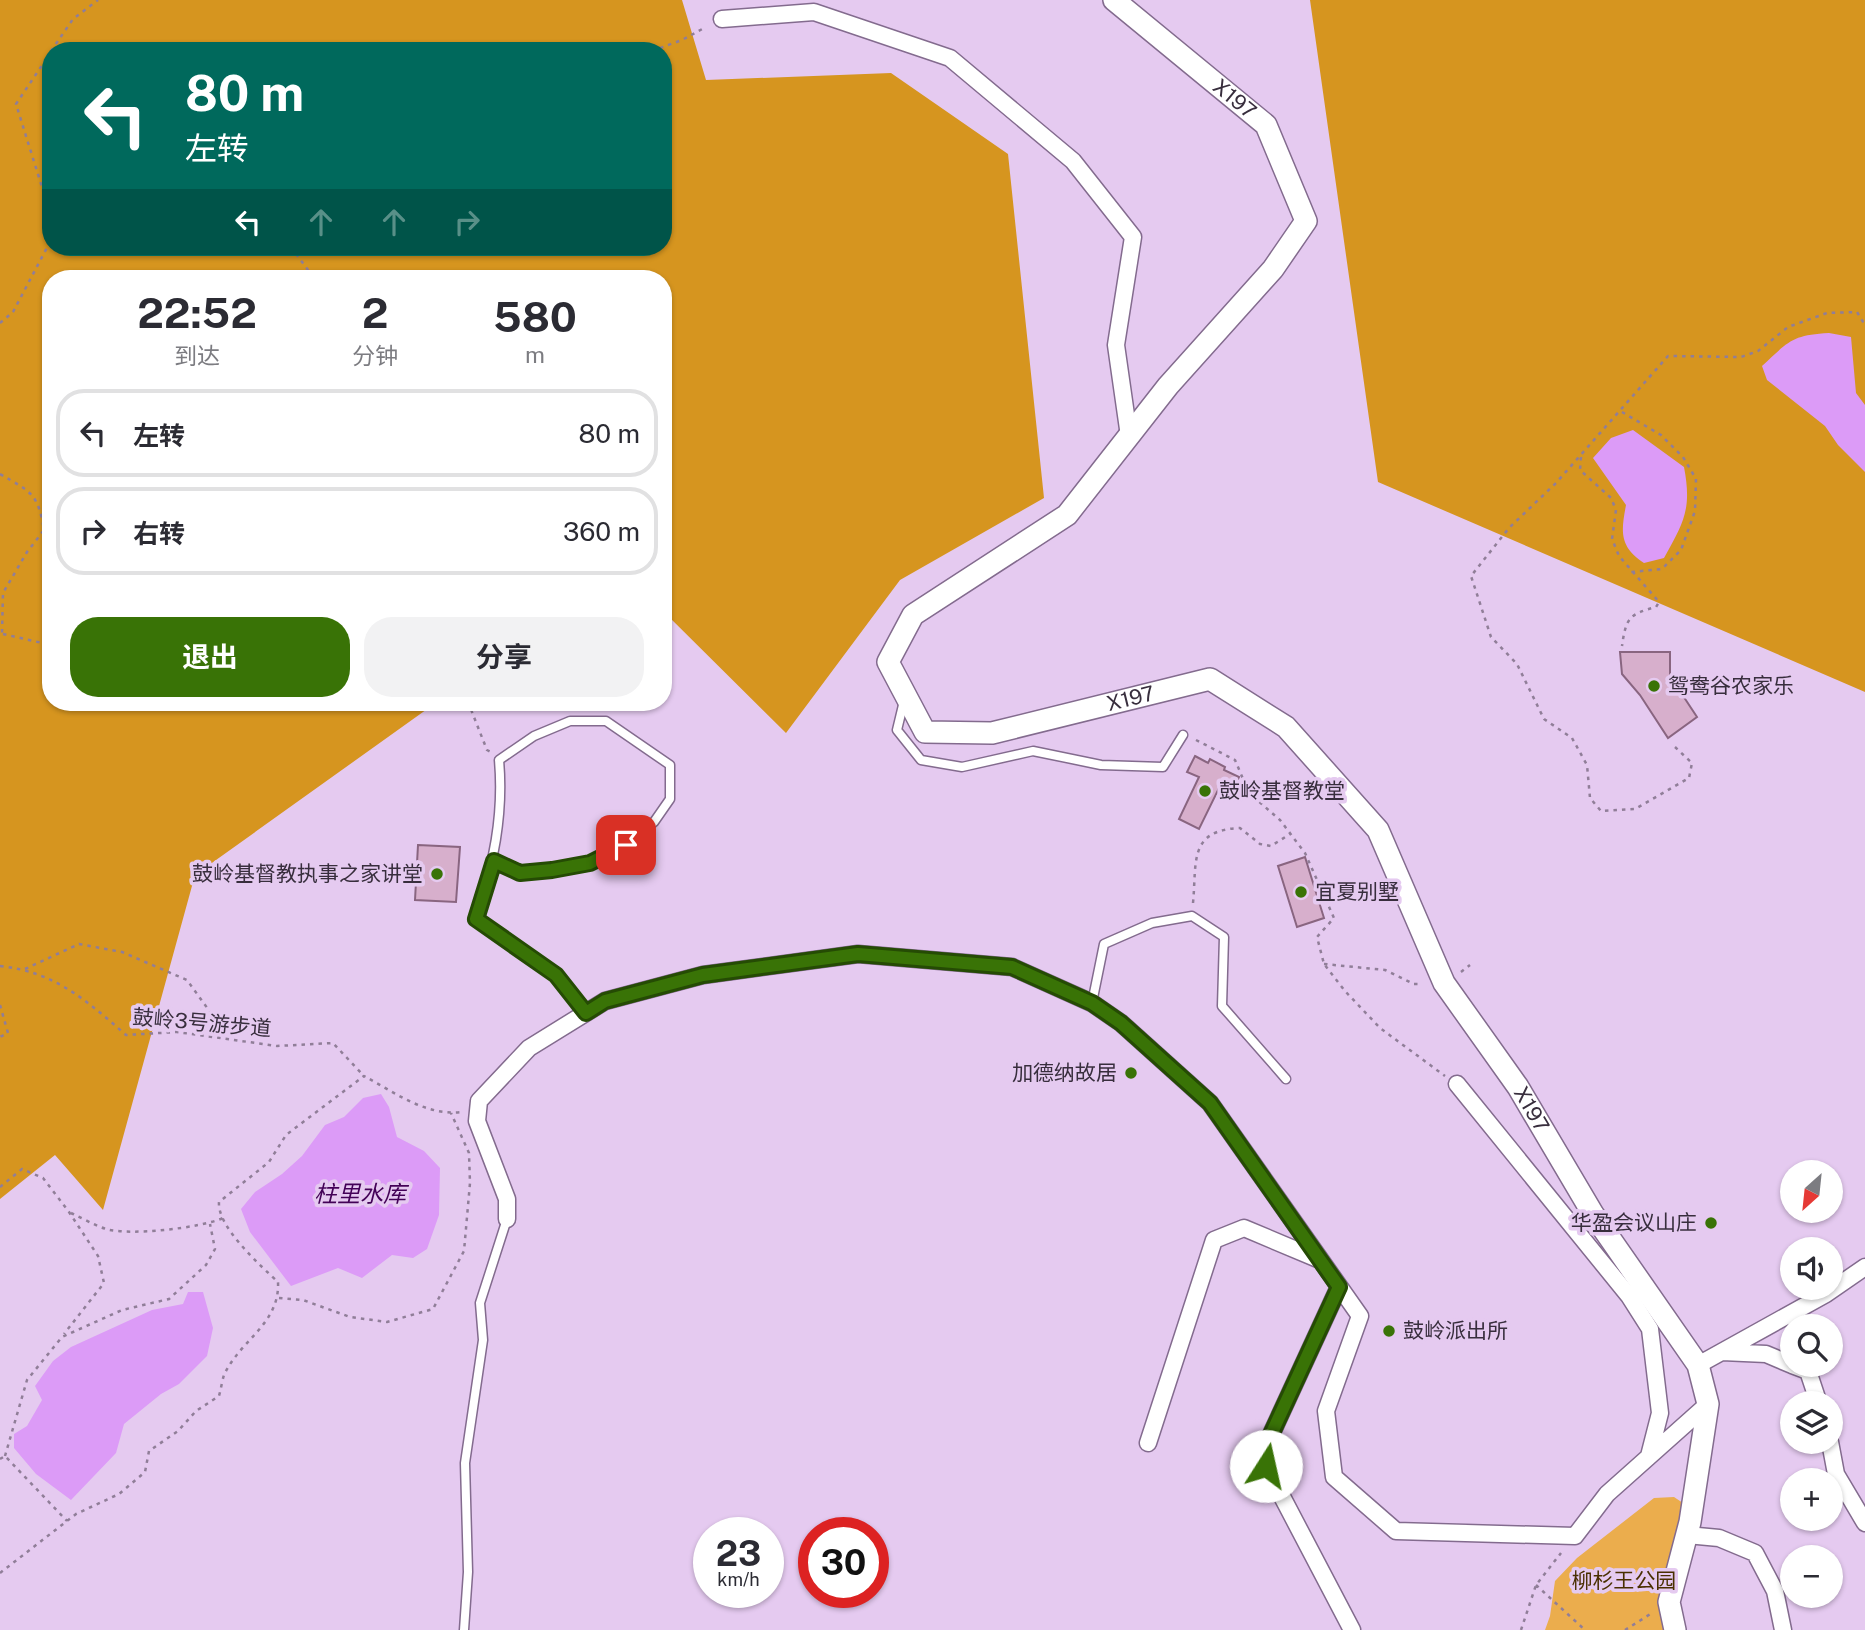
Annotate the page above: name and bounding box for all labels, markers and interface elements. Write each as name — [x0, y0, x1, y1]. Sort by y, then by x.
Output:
text: 80 m — [185, 64, 304, 122]
icon: left — [70, 70, 161, 161]
street label: X197 — [1208, 74, 1261, 124]
text: 左转 — [185, 130, 249, 167]
icon: left — [229, 203, 267, 241]
icon: ahead — [302, 203, 340, 241]
icon: ahead — [375, 203, 413, 241]
icon: right — [448, 203, 486, 241]
text: 22:52 — [137, 288, 257, 337]
text: 2 — [362, 288, 388, 337]
text: 580 — [493, 292, 577, 341]
text: m — [525, 341, 545, 368]
text: 到达 — [174, 342, 220, 369]
text: 分钟 — [352, 342, 398, 369]
icon: left — [74, 414, 112, 452]
text: 80 m — [579, 418, 640, 449]
text: 左转 — [133, 420, 185, 451]
icon: right — [74, 512, 112, 550]
text: 360 m — [563, 516, 640, 547]
text: 右转 — [133, 518, 185, 549]
button: 退出 — [70, 617, 350, 697]
button: 分享 — [364, 617, 644, 697]
place label: 鸳鸯谷农家乐 — [1668, 673, 1794, 698]
marker: 鸳鸯谷农家乐 — [1646, 678, 1662, 694]
street label: X197 — [1104, 680, 1157, 716]
place label: 鼓岭基督教堂 — [1219, 778, 1345, 803]
marker: 鼓岭基督教堂 — [1197, 783, 1213, 799]
pin — [596, 815, 656, 875]
icon: arrive — [607, 826, 645, 864]
place label: 鼓岭基督教执事之家讲堂 — [192, 861, 423, 886]
marker: 鼓岭基督教执事之家讲堂 — [429, 866, 445, 882]
place label: 宜夏别墅 — [1315, 879, 1399, 904]
marker: 宜夏别墅 — [1293, 884, 1309, 900]
street label: 鼓岭3号游步道 — [132, 1004, 272, 1041]
place label: 加德纳故居 — [1012, 1060, 1117, 1085]
marker: 加德纳故居 — [1123, 1065, 1139, 1081]
street label: X197 — [1509, 1082, 1555, 1136]
north arrow — [1780, 1160, 1843, 1223]
map controls — [1780, 1160, 1843, 1608]
water label: 柱里水库 — [314, 1180, 410, 1207]
place label: 华盈会议山庄 — [1571, 1210, 1697, 1235]
marker: 华盈会议山庄 — [1703, 1215, 1719, 1231]
button: sound — [1780, 1237, 1843, 1300]
button: search — [1780, 1314, 1843, 1377]
place label: 鼓岭派出所 — [1403, 1318, 1508, 1343]
marker: 鼓岭派出所 — [1381, 1323, 1397, 1339]
button: layers — [1780, 1391, 1843, 1454]
position arrow — [1229, 1429, 1303, 1503]
button: + — [1780, 1468, 1843, 1531]
speed limit sign: 30 — [798, 1517, 889, 1608]
text: 23 — [716, 1533, 761, 1574]
button: − — [1780, 1545, 1843, 1608]
park label: 柳杉王公园 — [1572, 1568, 1677, 1593]
text: km/h — [717, 1569, 760, 1590]

